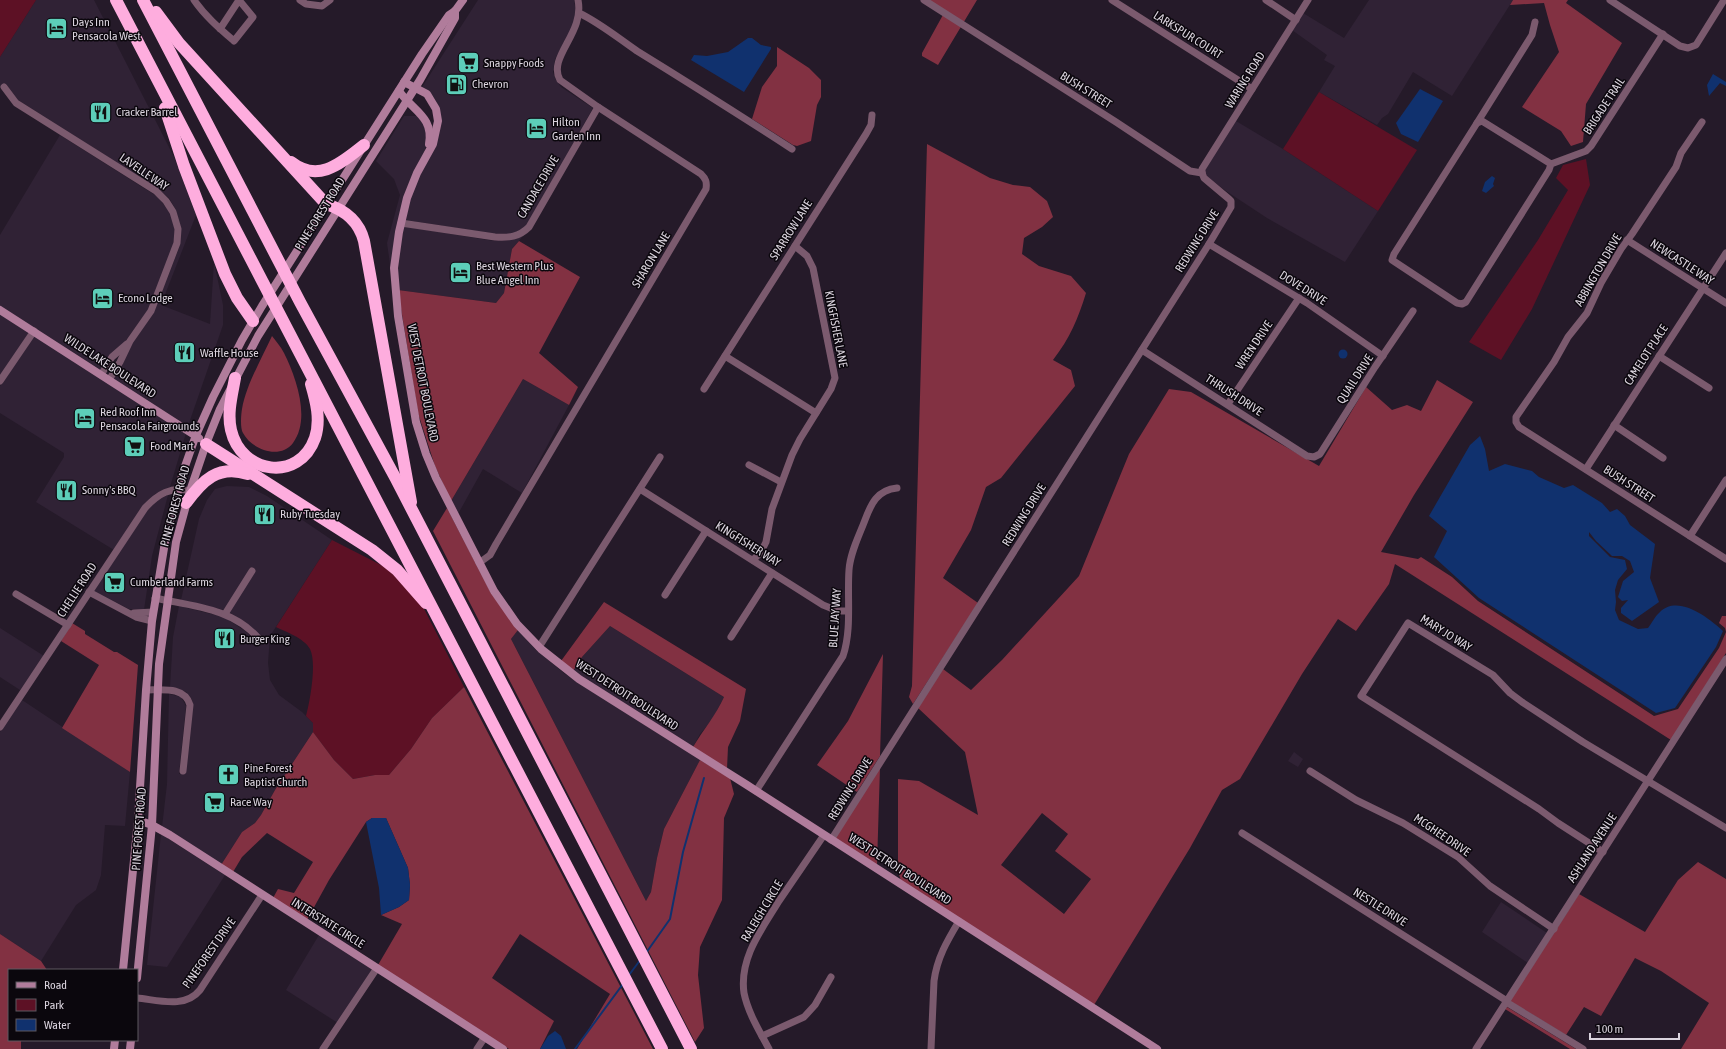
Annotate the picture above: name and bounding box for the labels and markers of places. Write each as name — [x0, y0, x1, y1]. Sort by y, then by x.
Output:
place label: Days Inn Pensacola West — [72, 15, 141, 43]
hotel icon: Days Inn Pensacola West — [44, 16, 70, 42]
supermarket icon: Snappy Foods — [455, 50, 481, 76]
place label: Snappy Foods — [484, 56, 544, 70]
fuel station icon: Chevron — [443, 71, 469, 97]
place label: Chevron — [472, 77, 509, 91]
restaurant icon: Cracker Barrel — [87, 99, 113, 125]
place label: Cracker Barrel — [116, 105, 178, 119]
place label: Hilton Garden Inn — [552, 115, 601, 143]
hotel icon: Hilton Garden Inn — [524, 116, 550, 142]
place label: Best Western Plus Blue Angel Inn — [476, 259, 553, 287]
hotel icon: Best Western Plus Blue Angel Inn — [448, 260, 474, 286]
hotel icon: Econo Lodge — [90, 285, 116, 311]
place label: Econo Lodge — [118, 291, 173, 305]
restaurant icon: Waffle House — [171, 340, 197, 366]
place label: Waffle House — [200, 346, 259, 360]
place label: Red Roof Inn Pensacola Fairgrounds — [100, 405, 199, 433]
hotel icon: Red Roof Inn Pensacola Fairgrounds — [72, 406, 98, 432]
supermarket icon: Food Mart — [122, 433, 148, 459]
place label: Food Mart — [150, 439, 194, 453]
restaurant icon: Sonny's BBQ — [53, 477, 79, 503]
place label: Sonny's BBQ — [82, 483, 136, 497]
restaurant icon: Ruby Tuesday — [251, 501, 277, 527]
place label: Ruby Tuesday — [280, 507, 340, 521]
supermarket icon: Cumberland Farms — [101, 569, 127, 595]
place label: Cumberland Farms — [130, 575, 213, 589]
restaurant icon: Burger King — [212, 626, 238, 652]
place label: Burger King — [240, 632, 291, 646]
place label: Pine Forest Baptist Church — [244, 761, 307, 789]
church icon: Pine Forest Baptist Church — [216, 762, 242, 788]
supermarket icon: Race Way — [201, 789, 227, 815]
place label: Race Way — [230, 795, 272, 809]

